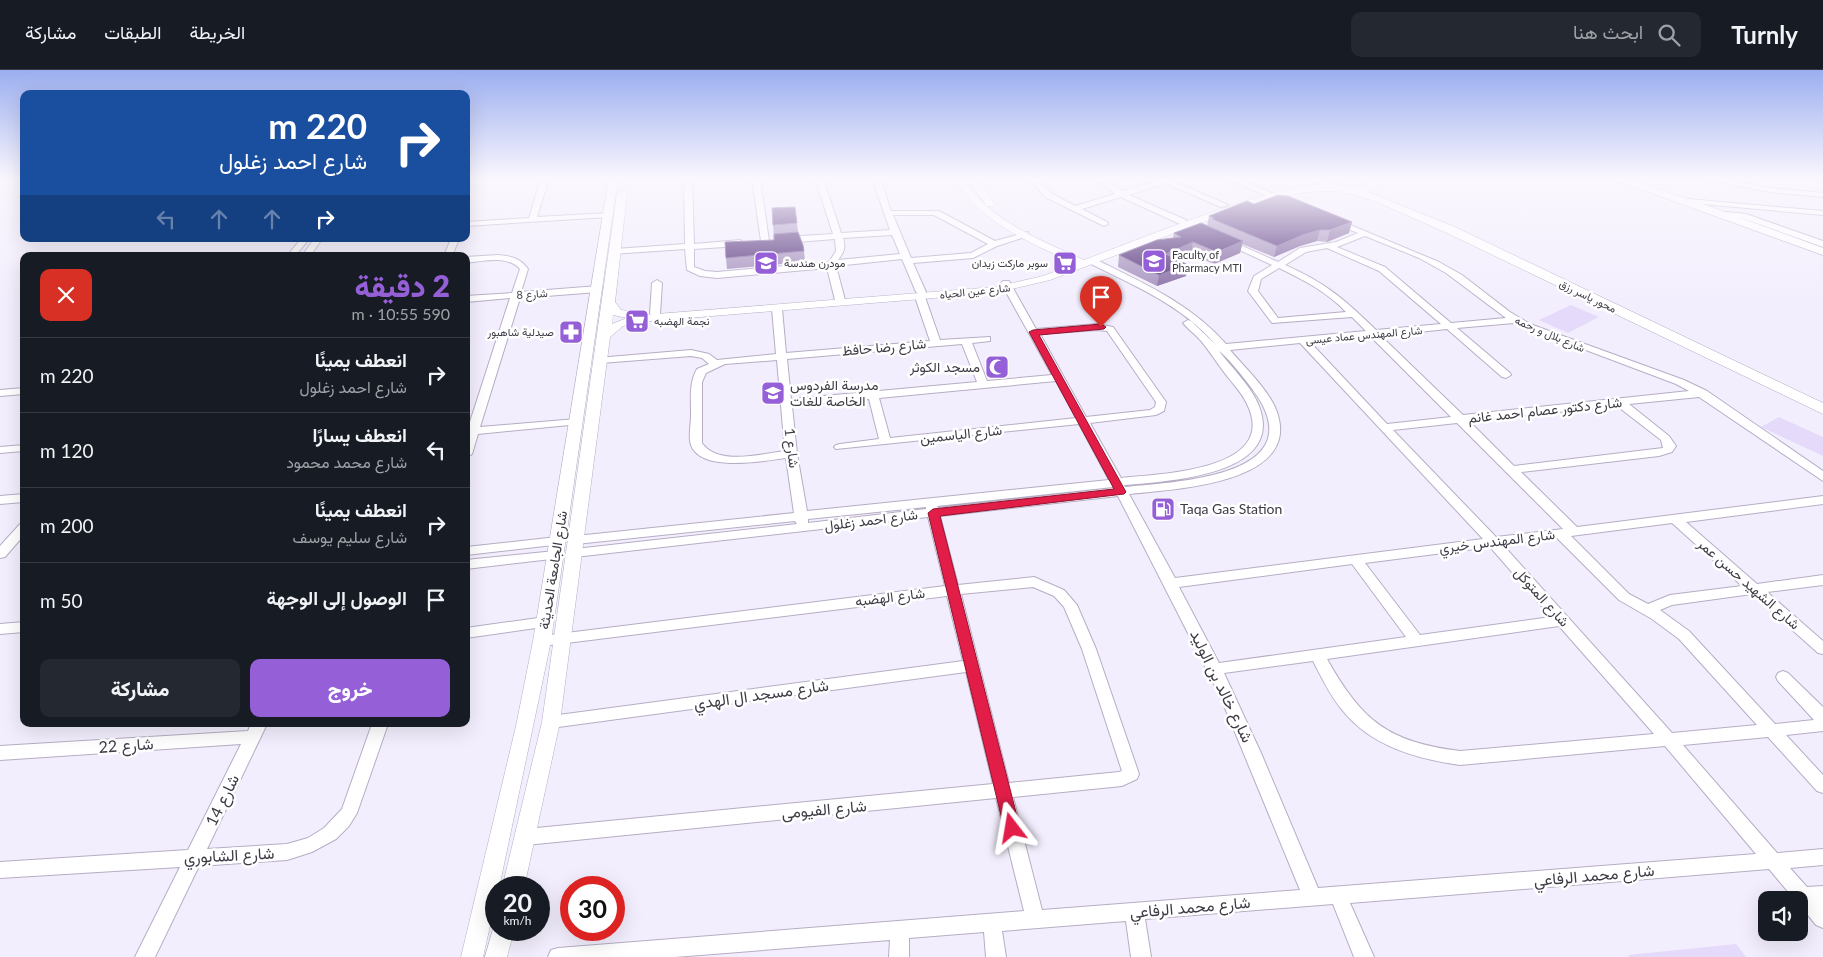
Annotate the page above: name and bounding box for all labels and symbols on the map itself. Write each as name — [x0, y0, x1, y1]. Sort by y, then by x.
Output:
school or university icon: Faculty of Pharmacy MTI — [1141, 248, 1167, 274]
place label: Faculty of Pharmacy MTI — [1172, 248, 1242, 274]
school or university icon: مودرن هندسة — [753, 250, 779, 276]
supermarket icon: سوبر ماركت زيدان — [1052, 250, 1078, 276]
place label: مودرن هندسة — [784, 256, 845, 270]
place label: سوبر ماركت زيدان — [972, 256, 1048, 270]
pin — [1080, 276, 1122, 327]
street label: محور ياسر رزق — [1557, 276, 1619, 316]
street label: شارع عين الحياه — [939, 280, 1011, 303]
street label: شارع 8 — [516, 286, 549, 303]
supermarket icon: نجمة الهضبه — [624, 308, 650, 334]
street label: شارع بلال و رحمه — [1513, 313, 1587, 356]
place label: نجمة الهضبه — [654, 314, 710, 328]
pharmacy icon: صيدلية شاهبور — [558, 319, 584, 345]
street label: شارع المهندس عماد عيسى — [1305, 323, 1423, 348]
place label: صيدلية شاهبور — [487, 325, 554, 339]
street label: شارع رضا حافظ — [841, 334, 927, 362]
mosque icon: مسجد الكوثر — [984, 354, 1010, 380]
place label: مسجد الكوثر — [909, 358, 980, 376]
place label: مدرسة الفردوس الخاصة للغات — [790, 376, 879, 409]
school or university icon: مدرسة الفردوس الخاصة للغات — [760, 380, 786, 406]
street label: شارع دكتور عصام احمد غانم — [1467, 393, 1623, 429]
street label: شارع الياسمين — [919, 421, 1003, 449]
street label: شارع 1 — [779, 427, 803, 469]
fuel station icon: Taqa Gas Station — [1150, 496, 1176, 522]
place label: Taqa Gas Station — [1180, 500, 1282, 517]
street label: شارع احمد زغلول — [823, 505, 919, 537]
street label: شارع الجامعة الحديثة — [535, 509, 573, 631]
street label: شارع المهندس خيري — [1438, 525, 1556, 560]
street label: شارع الشهيد حسن عمر — [1692, 534, 1804, 635]
street label: شارع المتوكل — [1509, 564, 1573, 632]
street label: شارع الهضبه — [854, 584, 926, 612]
street label: شارع خالد بن الوليد — [1184, 626, 1258, 747]
street label: شارع مسجد ال الهدي — [692, 675, 830, 717]
street label: شارع 22 — [98, 733, 154, 759]
street label: شارع 14 — [201, 771, 245, 830]
street label: شارع الفيومى — [781, 795, 868, 825]
position arrow — [985, 801, 1037, 853]
street label: شارع الشابوري — [183, 843, 275, 871]
street label: شارع محمد الرفاعي — [1533, 860, 1656, 894]
speed limit sign: 30 — [560, 876, 625, 941]
street label: شارع محمد الرفاعي — [1129, 892, 1252, 926]

